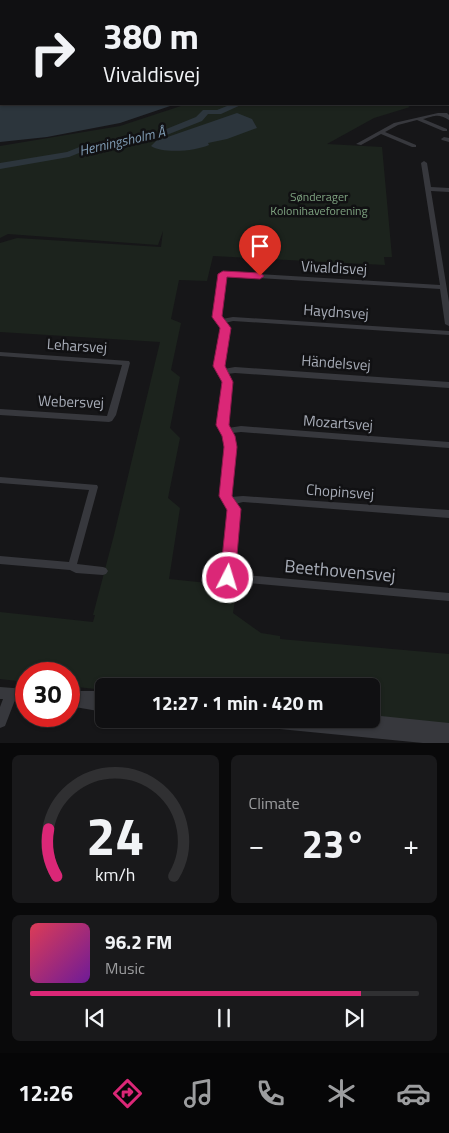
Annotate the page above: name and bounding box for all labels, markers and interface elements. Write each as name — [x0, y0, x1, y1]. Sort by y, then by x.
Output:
text: 380 m — [103, 9, 199, 63]
icon: right — [20, 20, 85, 85]
text: Vivaldisvej — [103, 57, 200, 91]
water label: Herningsholm Å — [77, 120, 167, 161]
park label: Sønderager Kolonihaveforening — [270, 187, 368, 220]
pin — [239, 225, 281, 276]
icon: arrive — [246, 232, 274, 260]
street label: Vivaldisvej — [300, 254, 368, 281]
street label: Haydnsvej — [303, 298, 369, 325]
street label: Leharsvej — [46, 332, 108, 359]
street label: Händelsvej — [301, 349, 371, 376]
street label: Webersvej — [38, 389, 104, 414]
street label: Mozartsvej — [302, 409, 374, 436]
street label: Chopinsvej — [305, 478, 375, 505]
position arrow — [201, 551, 253, 603]
street label: Beethovensvej — [283, 552, 397, 589]
speed limit sign: 30 — [15, 662, 80, 727]
text: 12:27 · 1 min · 420 m — [151, 688, 324, 717]
text: Climate — [249, 791, 300, 815]
text: 24 — [86, 796, 144, 875]
text: 23° — [302, 815, 366, 873]
text: − — [249, 823, 264, 866]
text: + — [403, 823, 419, 866]
text: km/h — [95, 861, 135, 888]
text: 96.2 FM — [105, 927, 172, 956]
text: Music — [105, 956, 145, 980]
icon: previous — [81, 1004, 109, 1032]
icon: pause — [210, 1004, 238, 1032]
icon: next — [340, 1004, 368, 1032]
text: 12:26 — [18, 1076, 73, 1110]
icon: directions — [110, 1076, 145, 1111]
icon: music — [181, 1076, 216, 1111]
icon: phone — [253, 1076, 288, 1111]
icon: climate — [324, 1076, 359, 1111]
icon: car — [396, 1076, 431, 1111]

